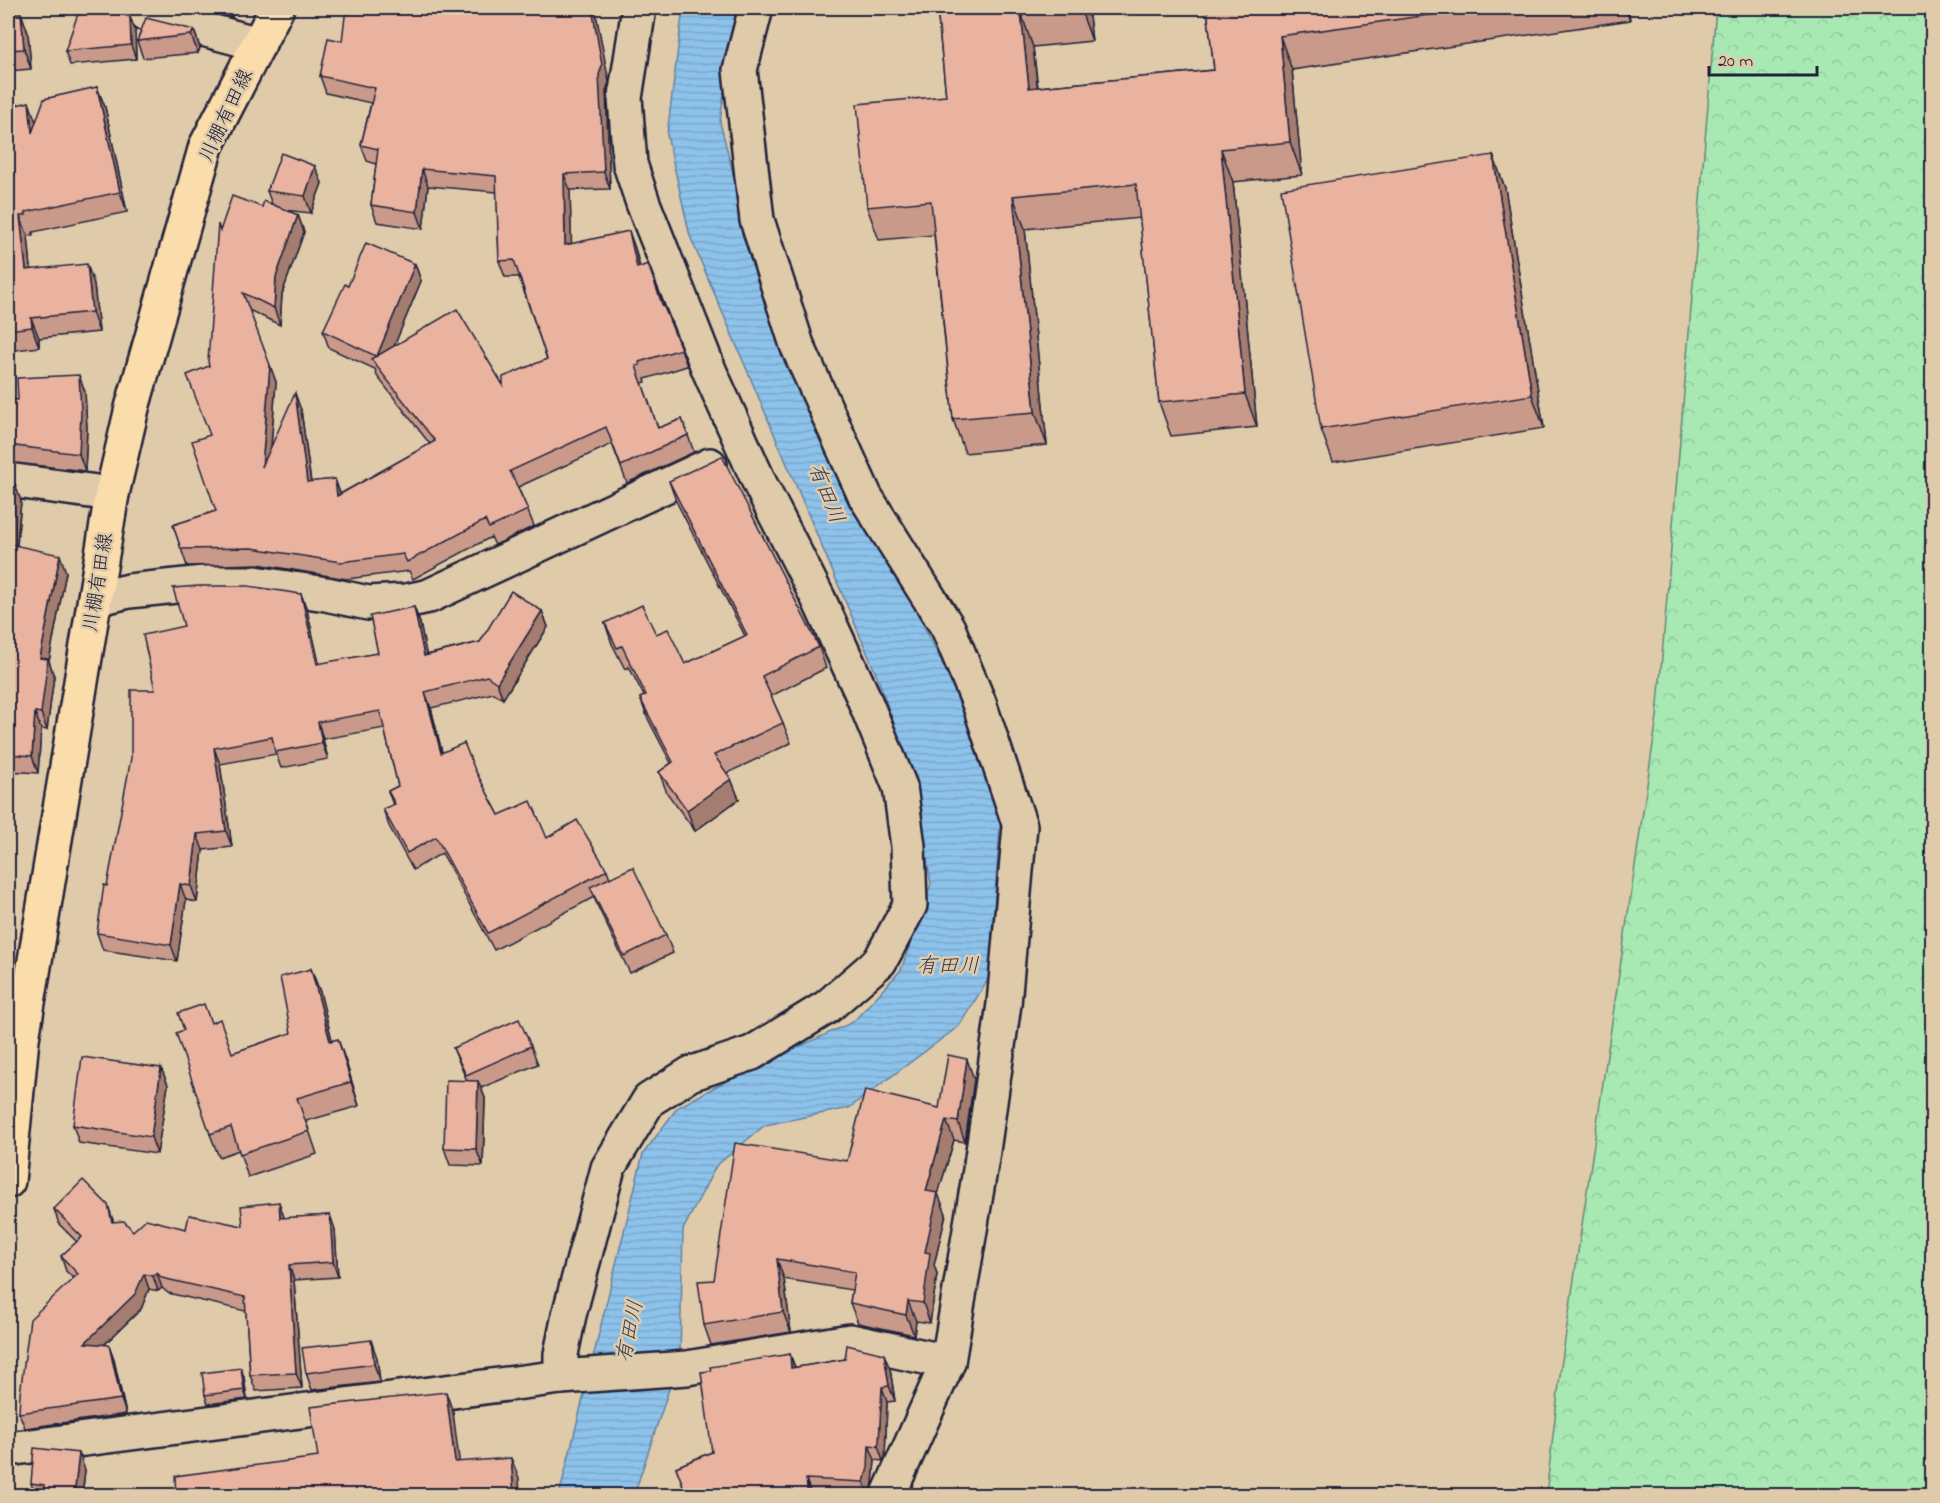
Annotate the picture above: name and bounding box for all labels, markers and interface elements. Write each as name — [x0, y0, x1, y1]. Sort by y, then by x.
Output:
scale bar — [1709, 39, 1817, 77]
text: 20 m — [1718, 49, 1753, 75]
street label: 川棚有田線 — [193, 65, 262, 167]
water label: 有田川 — [799, 459, 851, 529]
street label: 川棚有田線 — [77, 531, 122, 634]
water label: 有田川 — [917, 952, 980, 982]
water label: 有田川 — [610, 1297, 652, 1365]

